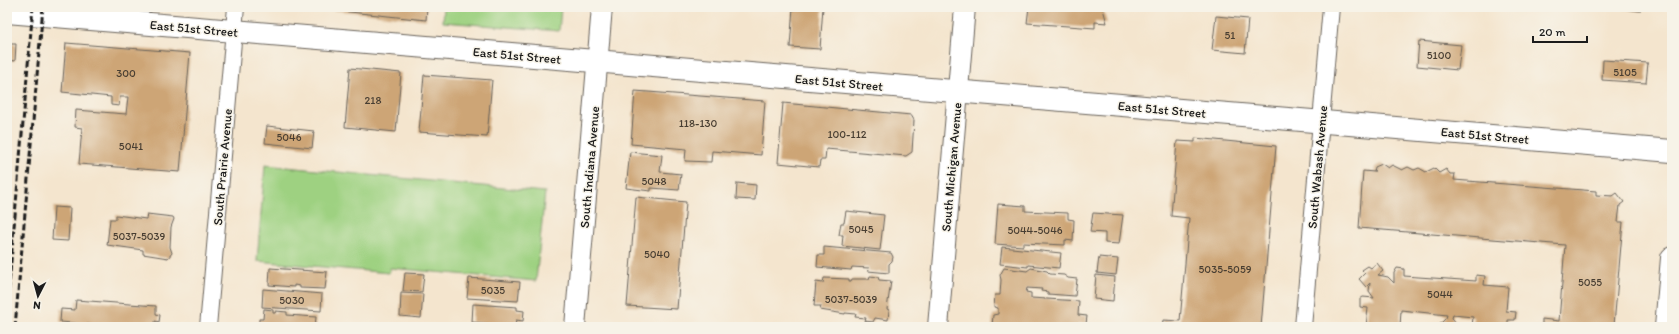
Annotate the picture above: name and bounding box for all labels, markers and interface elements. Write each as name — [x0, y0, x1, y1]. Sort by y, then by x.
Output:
street label: East 51st Street — [149, 17, 239, 40]
scale bar — [1533, 18, 1587, 44]
text: 20 m — [1539, 25, 1566, 39]
house number: 51 — [1225, 29, 1235, 42]
street label: East 51st Street — [472, 44, 562, 67]
house number: 5100 — [1427, 49, 1451, 62]
house number: 5105 — [1613, 66, 1637, 79]
house number: 300 — [116, 67, 136, 80]
street label: East 51st Street — [794, 71, 884, 94]
house number: 218 — [365, 94, 381, 107]
street label: East 51st Street — [1117, 98, 1207, 121]
street label: South Michigan Avenue — [938, 102, 965, 232]
street label: South Indiana Avenue — [577, 105, 602, 229]
street label: South Wabash Avenue — [1305, 105, 1330, 229]
street label: South Prairie Avenue — [210, 108, 235, 226]
house number: 118-130 — [679, 117, 717, 130]
street label: East 51st Street — [1440, 124, 1530, 147]
house number: 100-112 — [827, 128, 867, 141]
house number: 5046 — [277, 131, 302, 144]
house number: 5041 — [119, 140, 143, 153]
house number: 5048 — [641, 175, 667, 188]
house number: 5045 — [849, 223, 874, 236]
house number: 5044-5046 — [1007, 224, 1063, 237]
house number: 5037-5039 — [113, 230, 166, 243]
house number: 5040 — [644, 248, 670, 261]
house number: 5035-5059 — [1199, 263, 1252, 276]
north arrow — [18, 276, 58, 316]
house number: 5055 — [1578, 276, 1602, 289]
house number: 5035 — [481, 284, 505, 297]
house number: 5044 — [1427, 288, 1453, 301]
house number: 5037-5039 — [825, 293, 878, 306]
house number: 5030 — [279, 294, 305, 307]
text: N — [33, 299, 41, 312]

